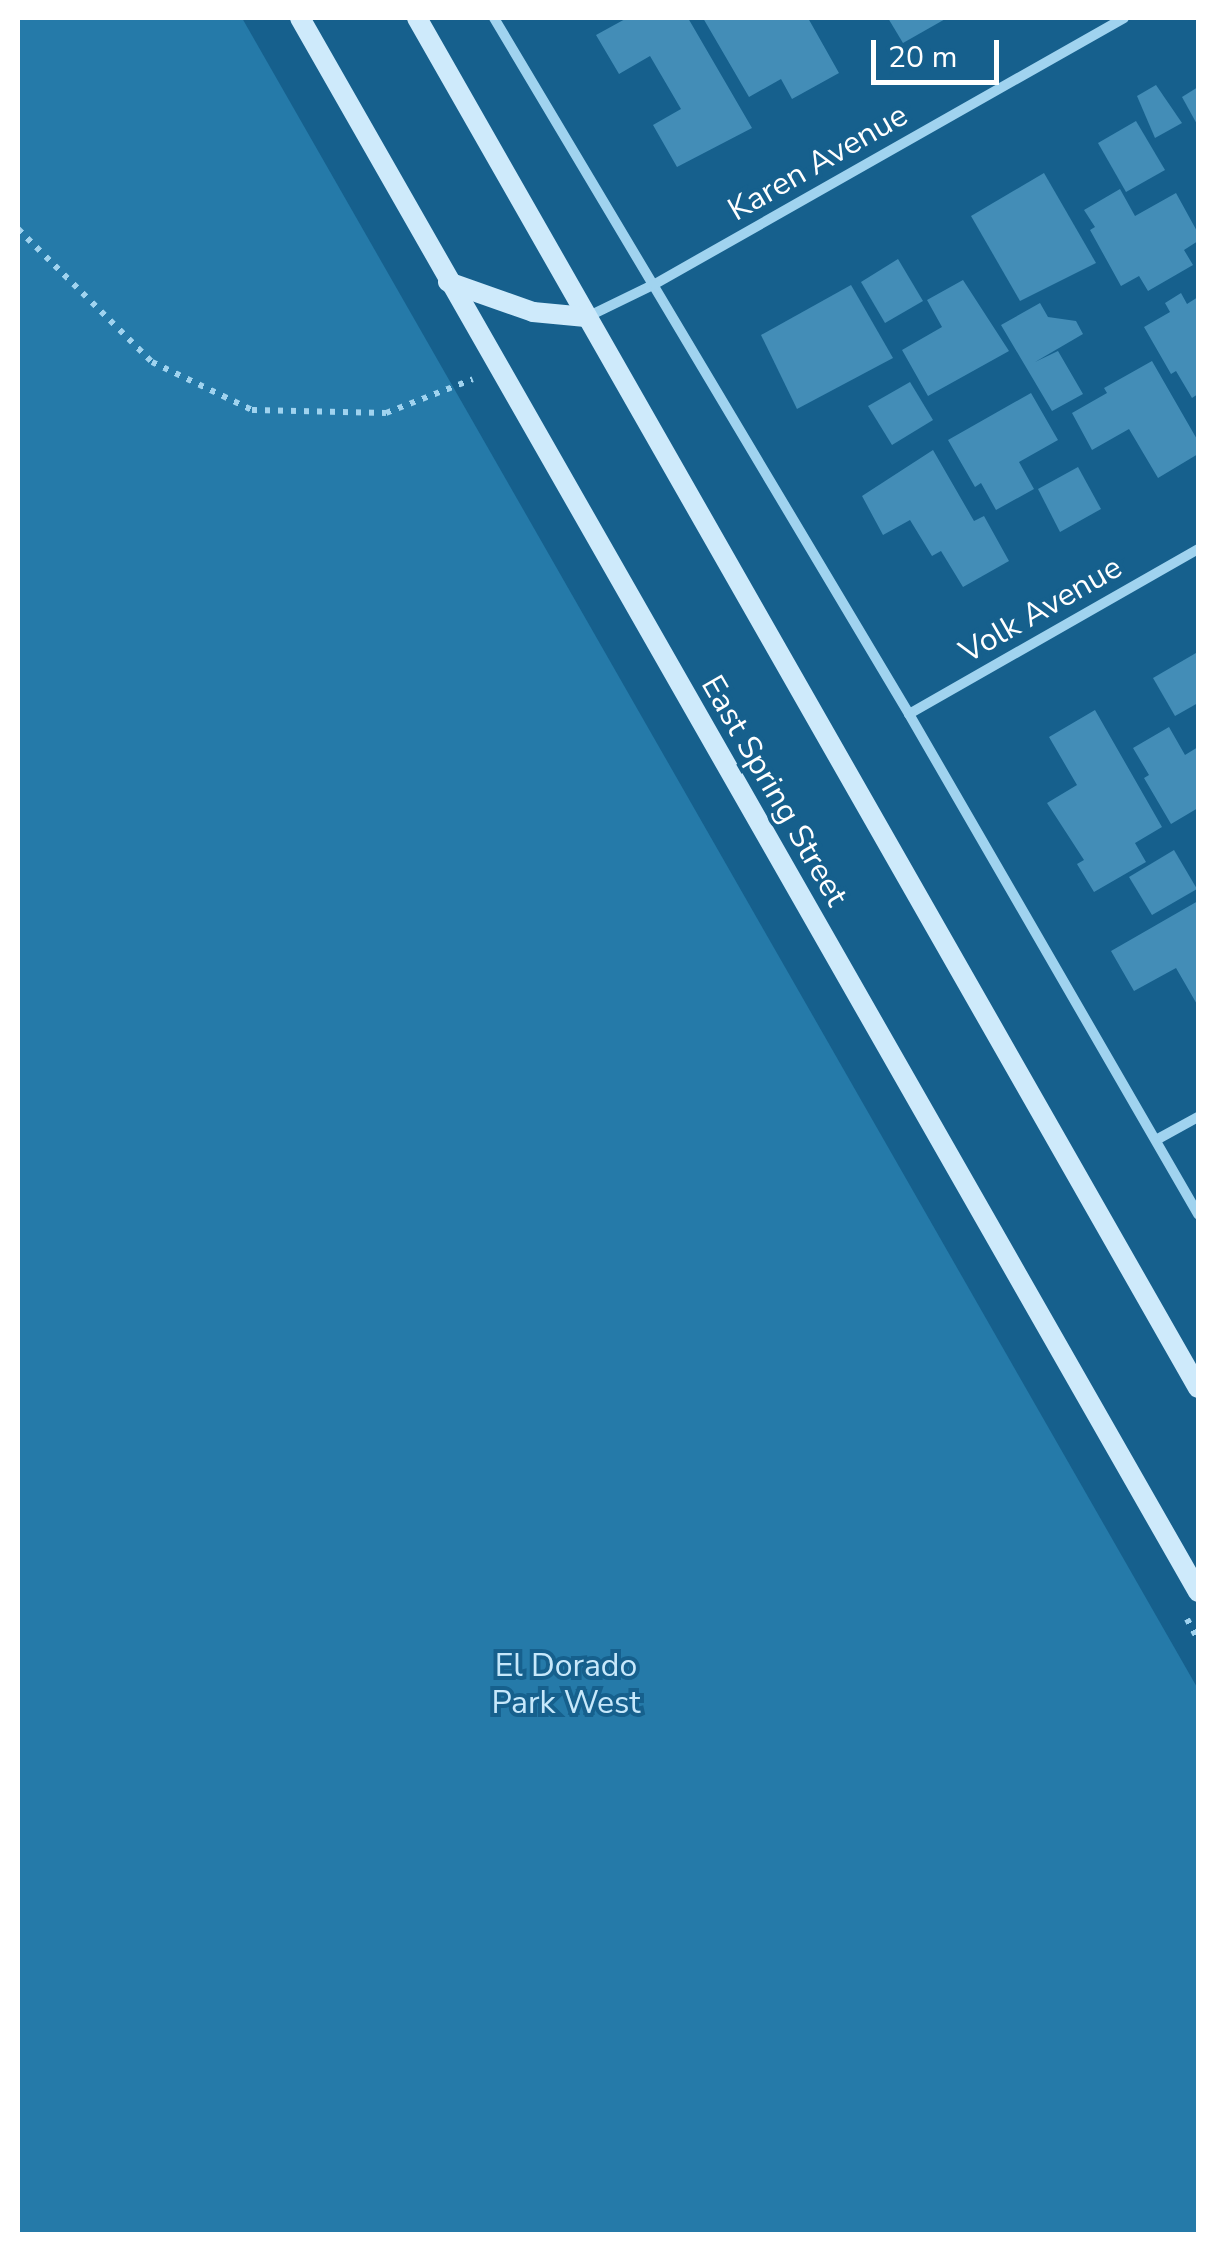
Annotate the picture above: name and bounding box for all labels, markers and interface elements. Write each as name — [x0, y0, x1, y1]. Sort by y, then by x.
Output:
scale bar — [876, 20, 1004, 82]
text: 20 m — [888, 37, 957, 78]
street label: Karen Avenue — [722, 96, 914, 230]
street label: Volk Avenue — [953, 548, 1129, 672]
street label: East Spring Street — [692, 669, 856, 913]
park label: El Dorado Park West — [492, 1648, 640, 1723]

